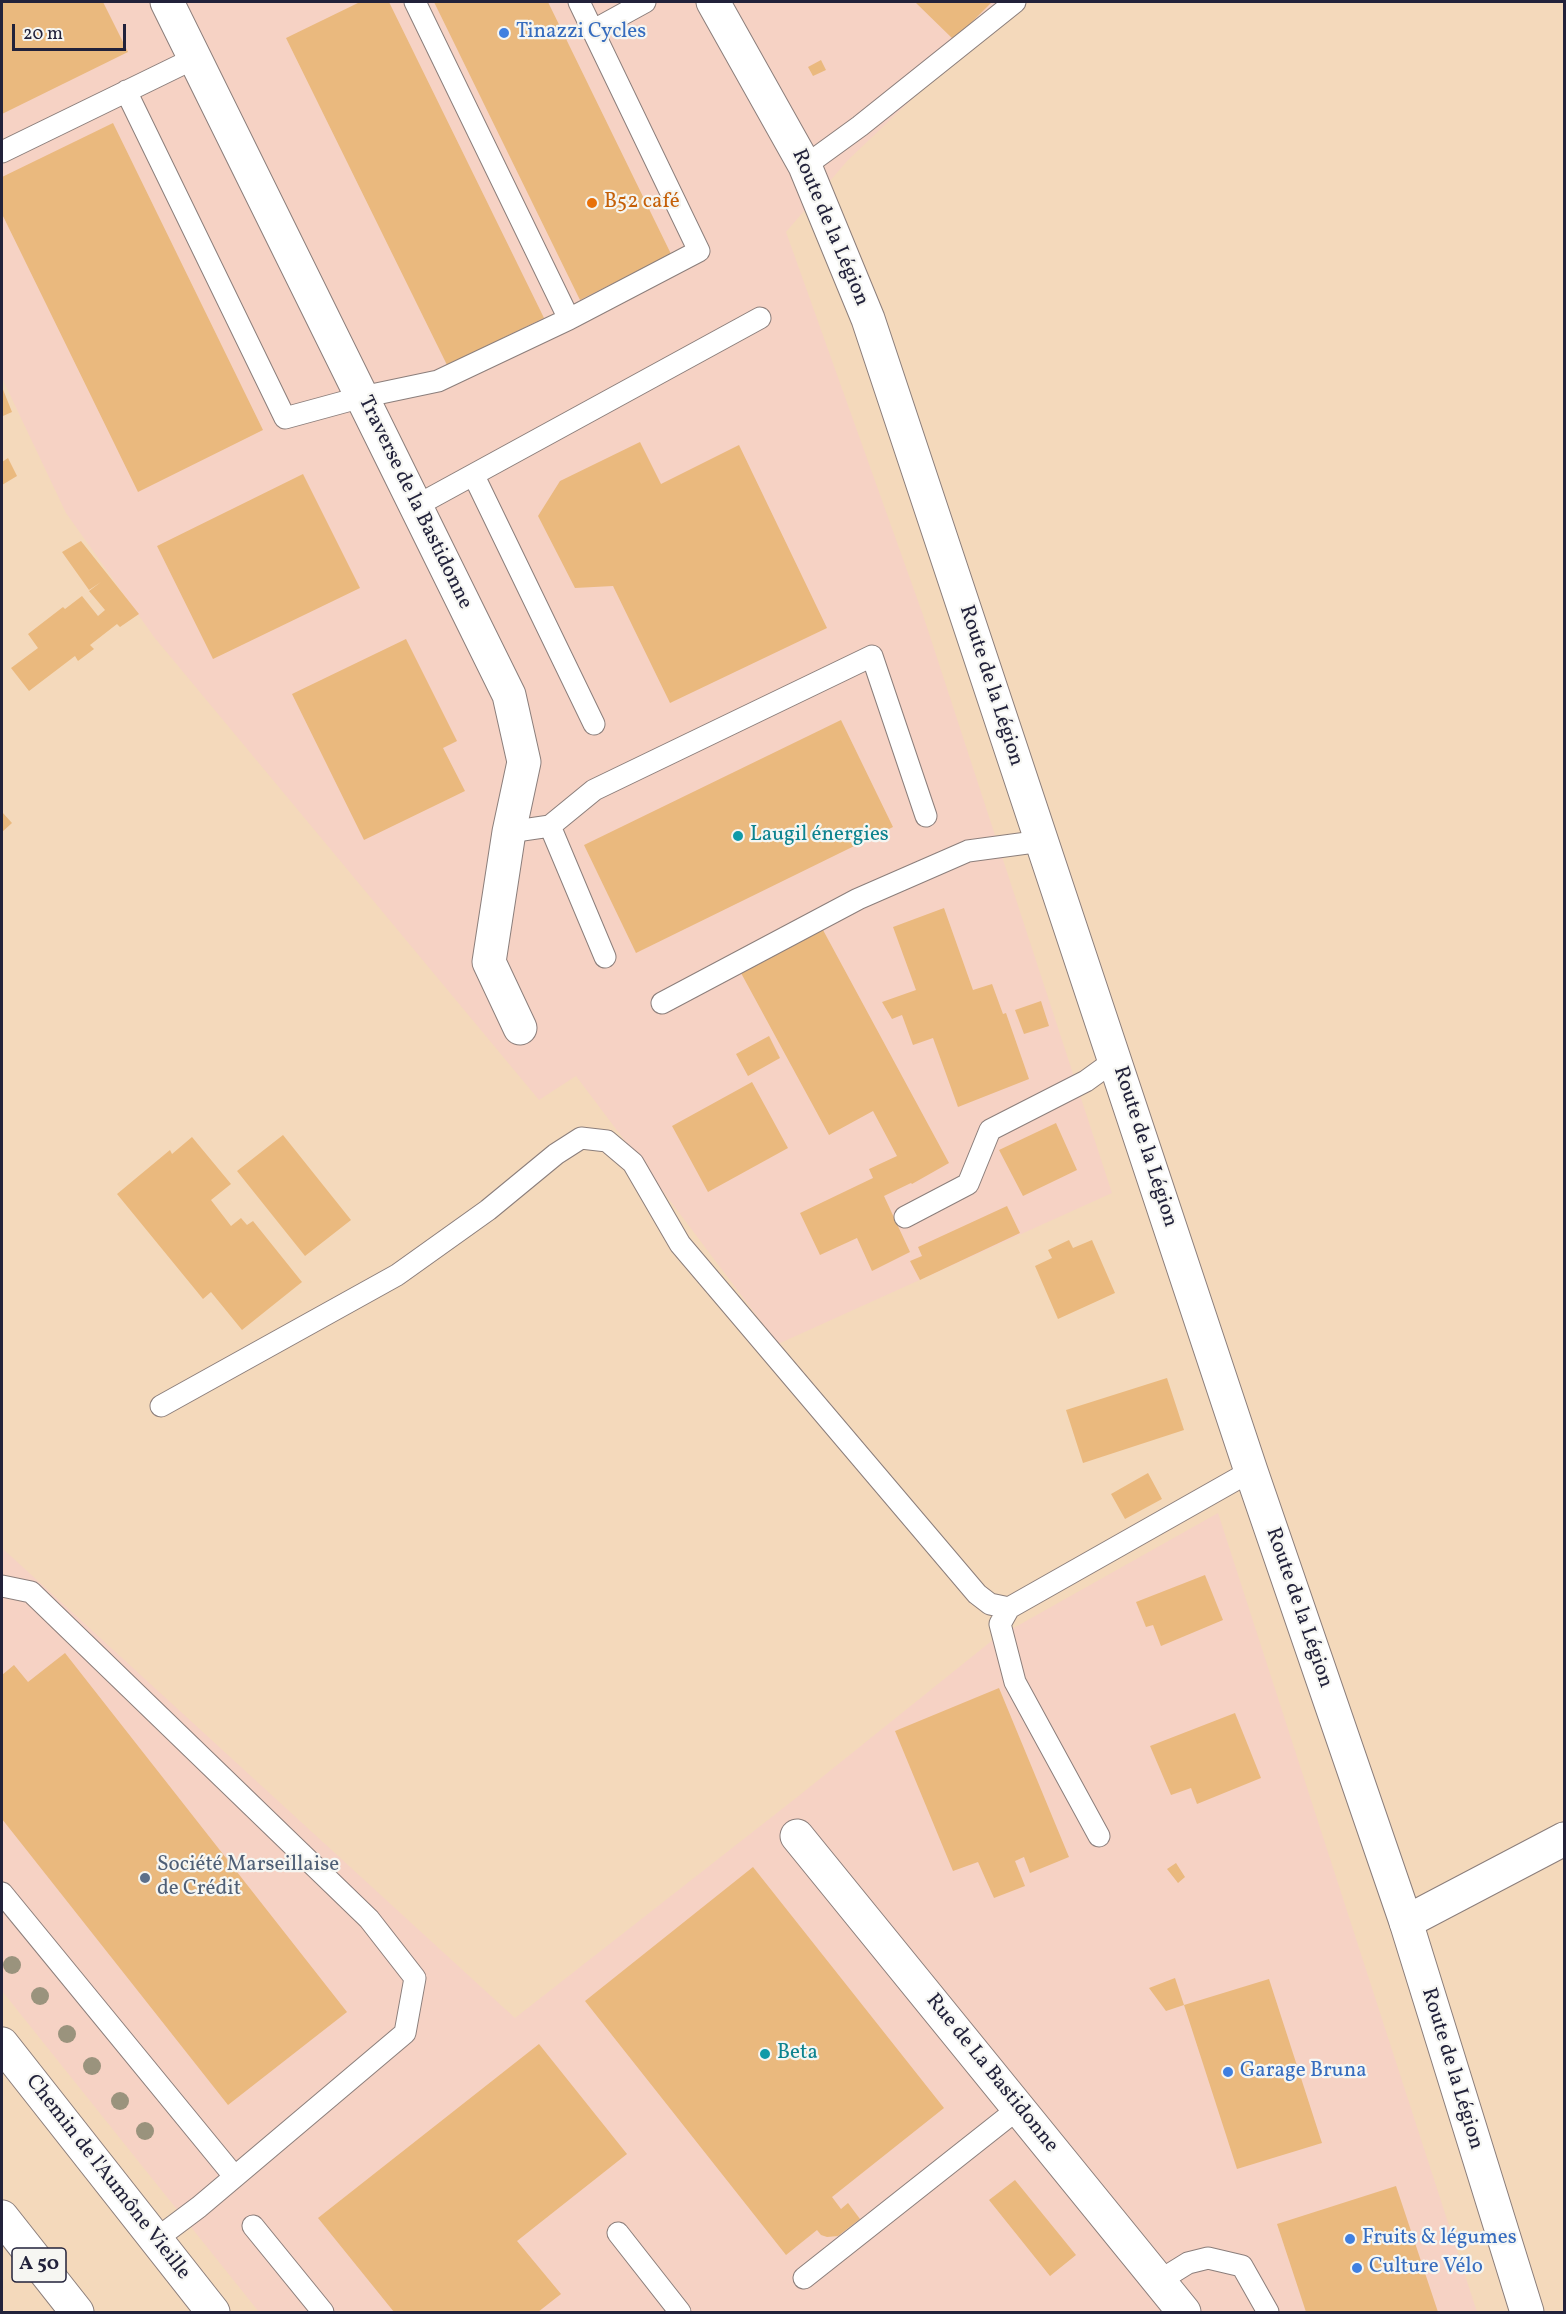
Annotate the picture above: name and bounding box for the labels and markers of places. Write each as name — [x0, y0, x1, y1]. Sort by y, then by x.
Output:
place label: Tinazzi Cycles — [516, 20, 646, 46]
marker: Tinazzi Cycles — [497, 26, 511, 40]
place label: B52 café — [604, 190, 680, 216]
marker: B52 café — [585, 196, 599, 210]
place label: Laugil énergies — [750, 823, 889, 849]
marker: Laugil énergies — [731, 829, 745, 843]
place label: Société Marseillaise de Crédit — [157, 1853, 339, 1903]
marker: Société Marseillaise de Crédit — [138, 1871, 152, 1885]
place label: Beta — [777, 2041, 818, 2067]
marker: Beta — [758, 2047, 772, 2061]
place label: Garage Bruna — [1240, 2059, 1367, 2085]
marker: Garage Bruna — [1221, 2065, 1235, 2079]
place label: Fruits & légumes — [1362, 2226, 1517, 2252]
marker: Fruits & légumes — [1343, 2232, 1357, 2246]
place label: Culture Vélo — [1369, 2255, 1483, 2281]
marker: Culture Vélo — [1350, 2261, 1364, 2275]

